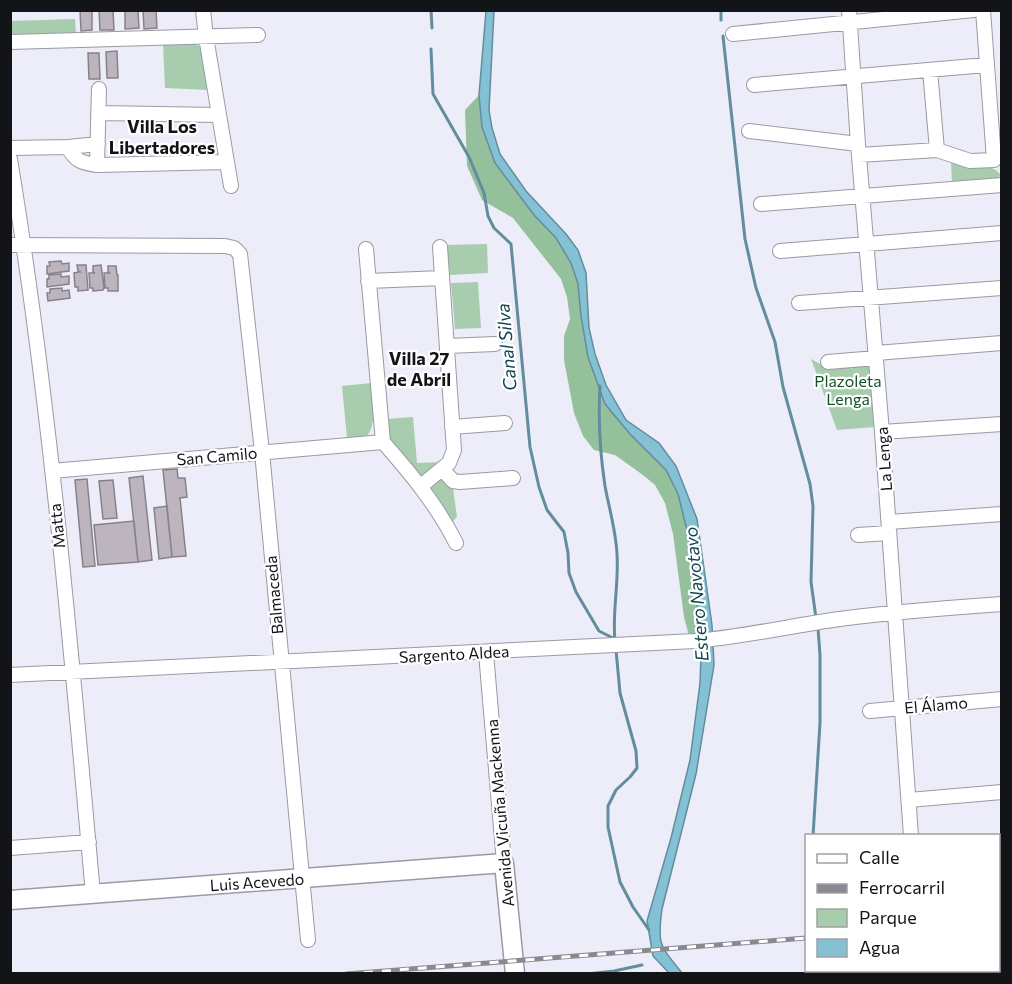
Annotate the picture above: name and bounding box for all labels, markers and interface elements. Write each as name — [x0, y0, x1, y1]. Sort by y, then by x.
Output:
district label: Villa Los Libertadores — [109, 115, 215, 158]
water label: Canal Silva — [491, 302, 521, 392]
district label: Villa 27 de Abril — [387, 347, 451, 390]
park label: Plazoleta Lenga — [814, 371, 882, 408]
street label: La Lenga — [872, 426, 895, 492]
street label: San Camilo — [176, 443, 258, 468]
street label: Matta — [45, 503, 68, 549]
water label: Estero Navotavo — [679, 526, 713, 662]
street label: Balmaceda — [261, 555, 286, 635]
street label: Sargento Aldea — [398, 641, 510, 666]
street label: El Álamo — [903, 692, 968, 717]
street label: Avenida Vicuña Mackenna — [482, 718, 517, 908]
legend — [805, 834, 1000, 972]
text: Calle — [859, 846, 899, 868]
street label: Luis Acevedo — [209, 869, 305, 894]
text: Ferrocarril — [859, 876, 945, 898]
text: Parque — [859, 906, 917, 928]
text: Agua — [859, 936, 900, 958]

